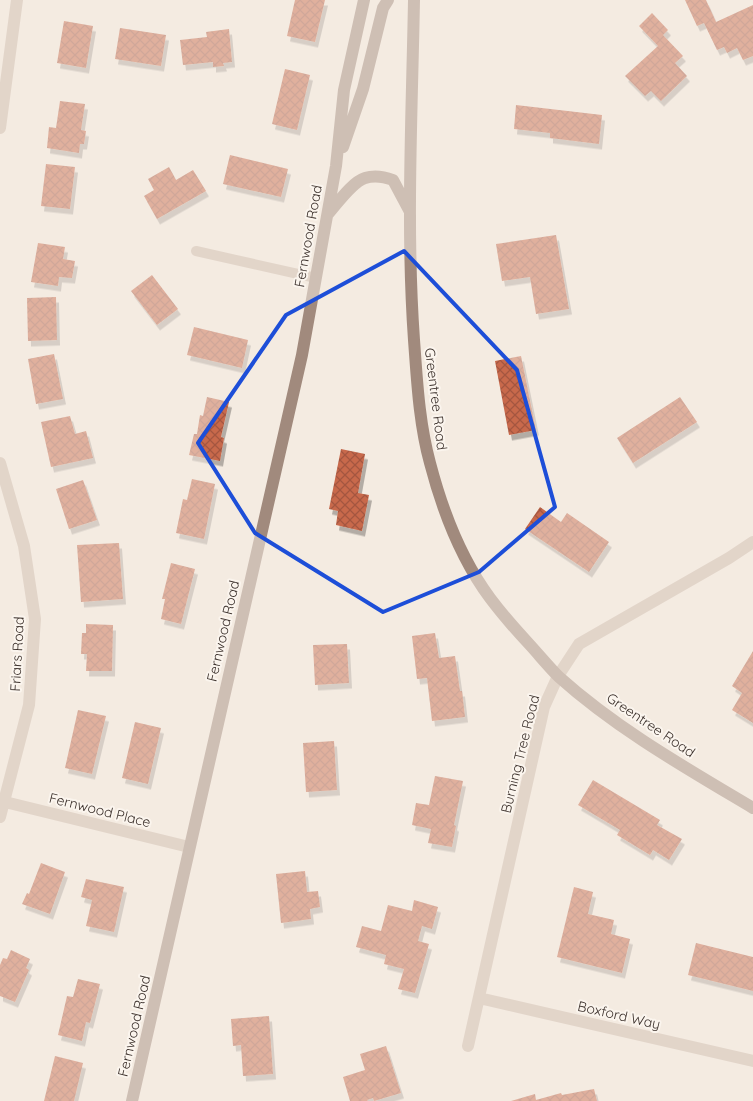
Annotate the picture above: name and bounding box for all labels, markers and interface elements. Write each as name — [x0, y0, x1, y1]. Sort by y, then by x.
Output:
street label: Fernwood Road — [290, 183, 326, 289]
street label: Greentree Road — [421, 347, 451, 451]
street label: Fernwood Road — [203, 579, 243, 683]
street label: Friars Road — [6, 616, 28, 692]
street label: Greentree Road — [603, 689, 699, 761]
street label: Burning Tree Road — [497, 693, 543, 815]
street label: Fernwood Place — [47, 789, 153, 831]
street label: Fernwood Road — [114, 974, 154, 1078]
street label: Boxford Way — [576, 997, 662, 1033]

